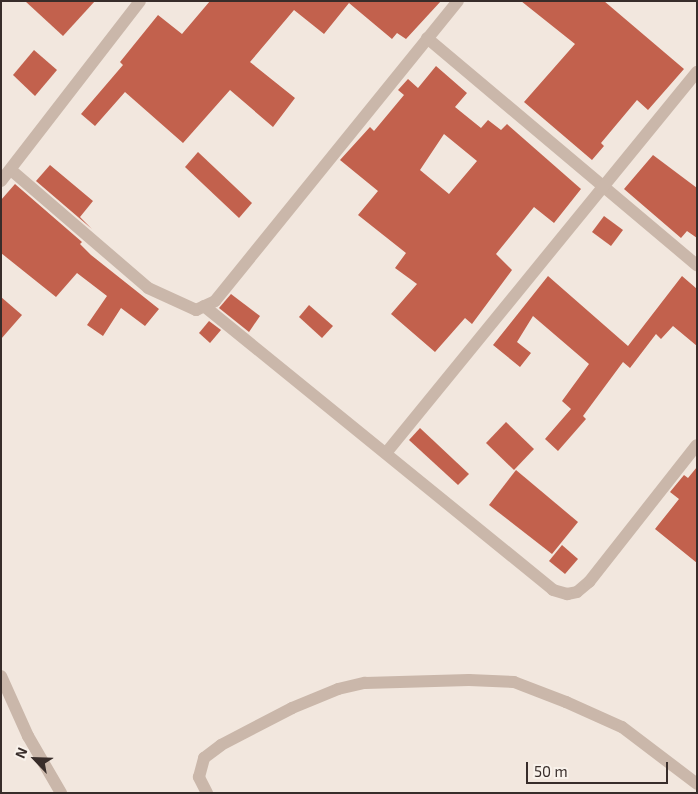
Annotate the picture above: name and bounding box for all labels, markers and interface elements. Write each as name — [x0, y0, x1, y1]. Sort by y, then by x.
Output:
north arrow — [10, 734, 60, 784]
text: N — [11, 745, 31, 761]
scale bar — [528, 752, 670, 784]
text: 50 m — [534, 762, 568, 780]

